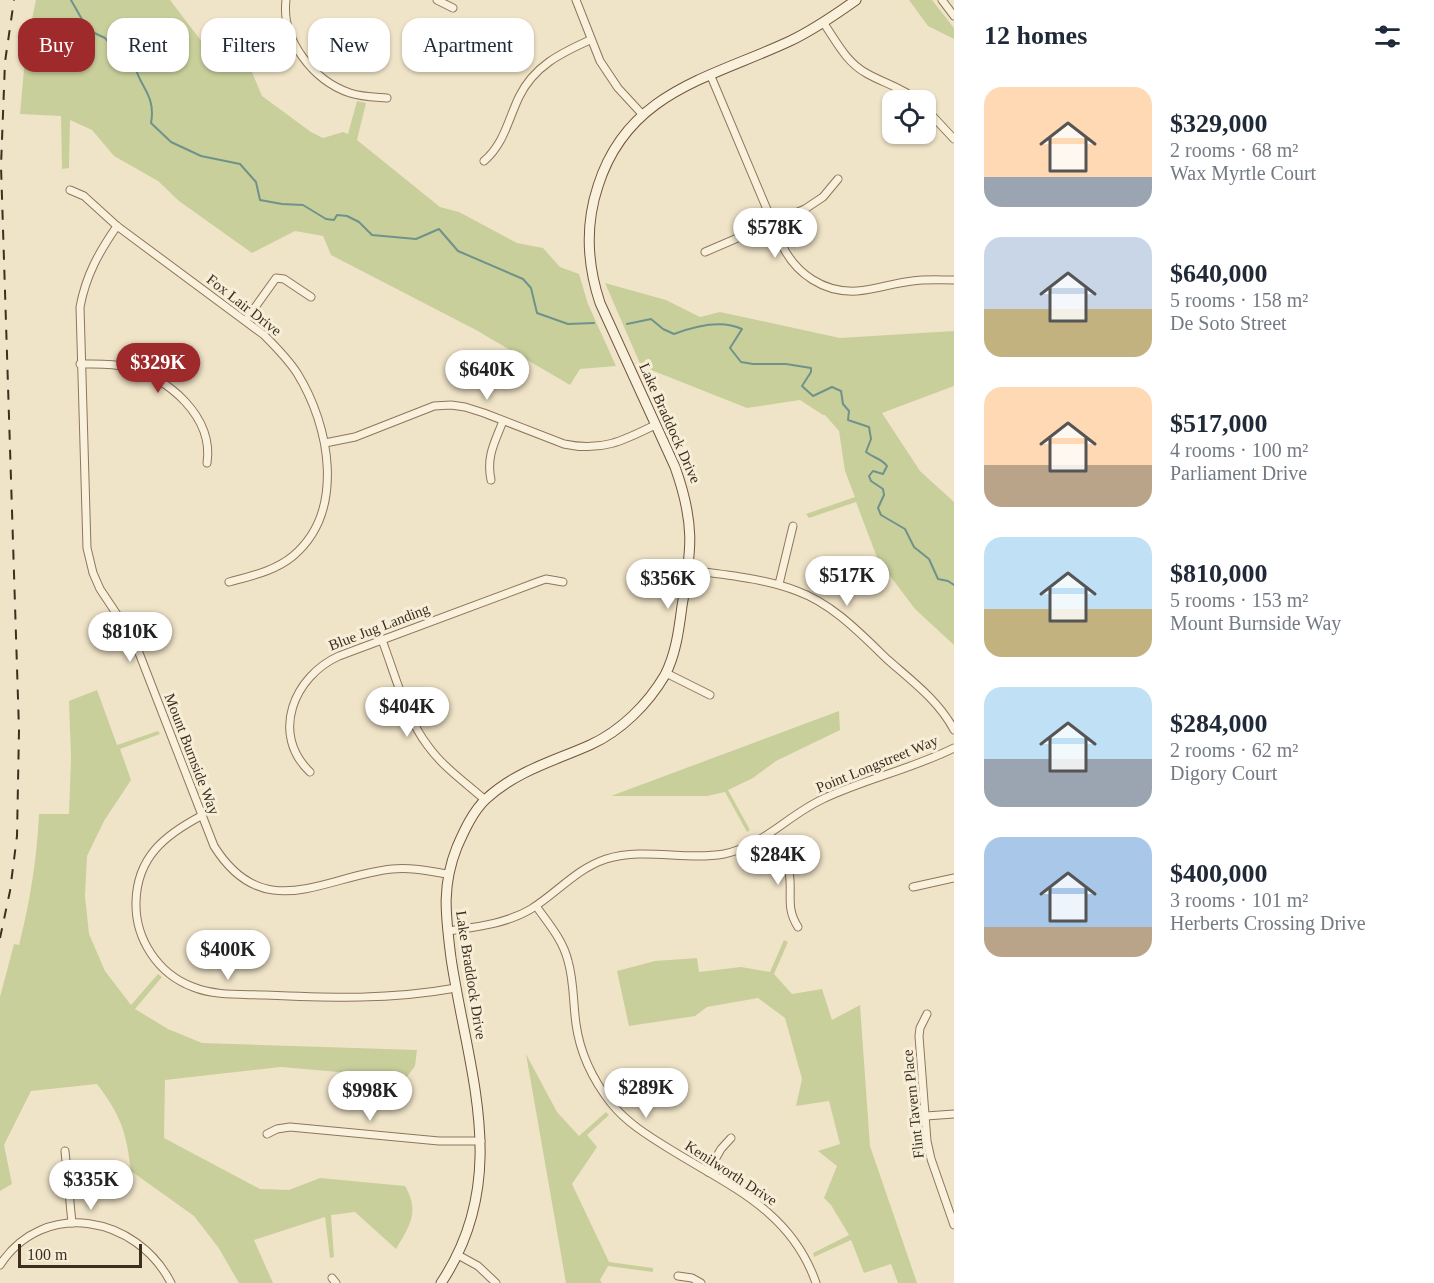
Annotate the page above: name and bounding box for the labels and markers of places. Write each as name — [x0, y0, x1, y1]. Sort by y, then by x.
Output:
pin: $578K — [733, 208, 817, 259]
pin: $329K — [116, 343, 200, 394]
pin: $640K — [445, 350, 529, 401]
pin: $517K — [805, 556, 889, 607]
pin: $356K — [626, 559, 710, 610]
pin: $810K — [88, 612, 172, 663]
pin: $404K — [365, 687, 449, 738]
pin: $284K — [736, 835, 820, 886]
pin: $400K — [186, 930, 270, 981]
pin: $289K — [604, 1068, 688, 1119]
pin: $998K — [328, 1071, 412, 1122]
pin: $335K — [49, 1160, 133, 1211]

